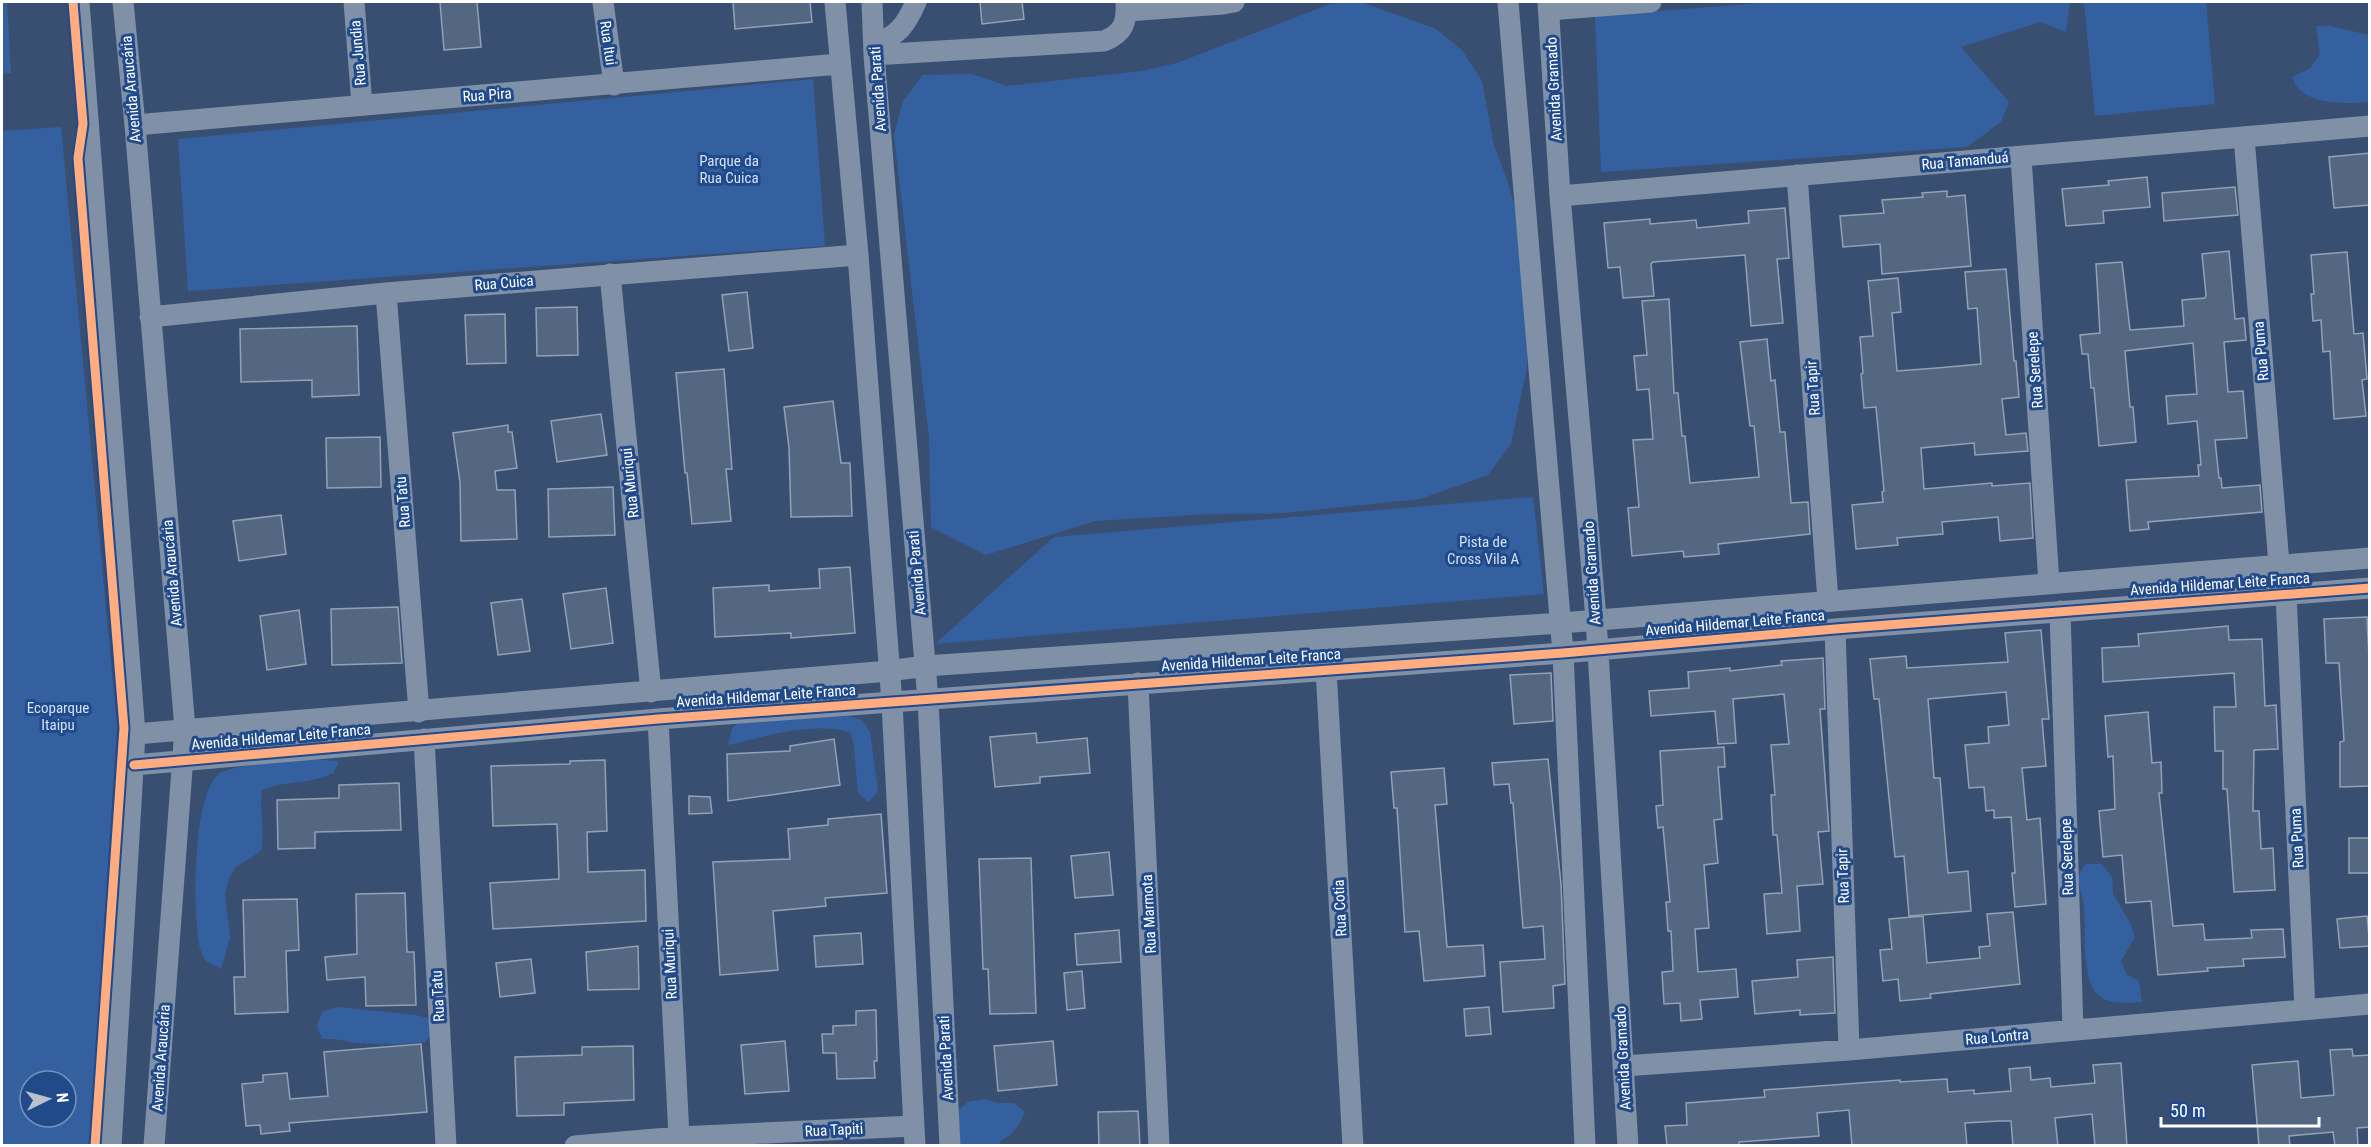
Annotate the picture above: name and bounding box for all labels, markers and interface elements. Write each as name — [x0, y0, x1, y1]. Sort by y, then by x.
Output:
street label: Rua Jundia — [346, 19, 370, 87]
street label: Rua Itui — [596, 20, 620, 66]
street label: Avenida Araucária — [117, 35, 145, 143]
street label: Avenida Gramado — [1542, 37, 1566, 141]
street label: Avenida Parati — [866, 46, 890, 132]
street label: Rua Pira — [462, 84, 512, 106]
street label: Rua Tamanduá — [1921, 148, 2009, 174]
park label: Parque da Rua Cuica — [699, 152, 759, 187]
street label: Rua Cuica — [474, 271, 534, 295]
street label: Rua Puma — [2249, 320, 2273, 382]
street label: Rua Serelepe — [2023, 331, 2047, 409]
street label: Rua Tapir — [1802, 359, 1824, 416]
street label: Rua Muriqui — [617, 447, 643, 519]
street label: Rua Tatu — [392, 476, 414, 528]
street label: Avenida Araucária — [158, 519, 186, 627]
street label: Avenida Gramado — [1579, 520, 1605, 626]
street label: Avenida Parati — [904, 530, 930, 616]
park label: Pista de Cross Vila A — [1447, 533, 1519, 568]
street label: Avenida Hildemar Leite Franca — [2130, 569, 2310, 599]
street label: Avenida Hildemar Leite Franca — [1645, 606, 1825, 640]
street label: Avenida Hildemar Leite Franca — [1161, 645, 1341, 675]
street label: Avenida Hildemar Leite Franca — [676, 681, 856, 711]
park label: Ecoparque Itaipu — [27, 699, 89, 734]
street label: Avenida Hildemar Leite Franca — [191, 720, 371, 754]
street label: Rua Puma — [2286, 808, 2308, 868]
street label: Rua Serelepe — [2057, 818, 2077, 896]
street label: Rua Tapir — [1833, 848, 1853, 904]
street label: Rua Marmota — [1138, 874, 1160, 954]
street label: Rua Cotia — [1330, 879, 1350, 937]
street label: Rua Muriqui — [659, 928, 681, 1000]
street label: Rua Tatu — [428, 970, 448, 1022]
street label: Avenida Araucária — [148, 1004, 174, 1112]
street label: Avenida Gramado — [1611, 1006, 1635, 1110]
street label: Avenida Parati — [935, 1015, 957, 1101]
street label: Rua Lontra — [1965, 1025, 2029, 1049]
north arrow — [18, 1069, 78, 1129]
scale bar — [2161, 1090, 2318, 1128]
text: N — [53, 1092, 72, 1103]
text: 50 m — [2170, 1100, 2205, 1121]
street label: Rua Tapiti — [804, 1119, 864, 1141]

